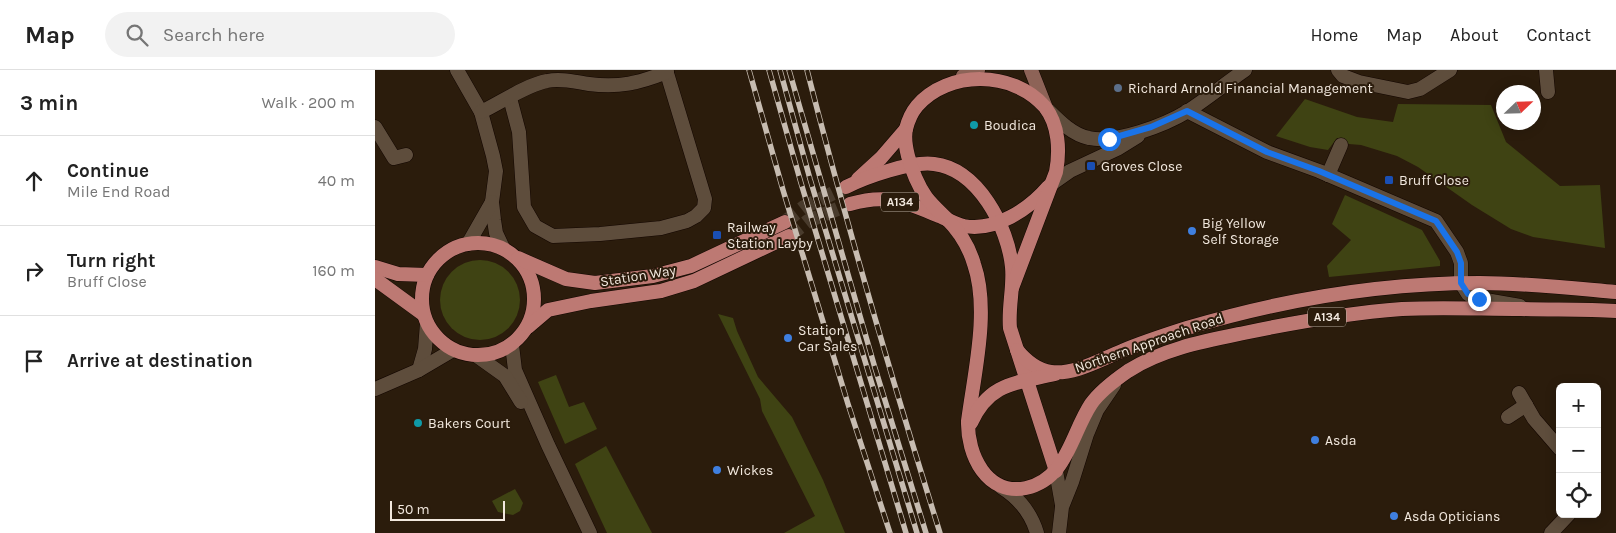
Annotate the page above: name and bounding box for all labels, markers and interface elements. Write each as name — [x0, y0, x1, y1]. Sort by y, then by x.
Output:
search box — [105, 12, 455, 57]
text: Map — [25, 21, 75, 49]
icon: search — [123, 21, 151, 49]
text: Search here — [163, 24, 265, 46]
text: Home — [1310, 24, 1358, 46]
text: Map — [1386, 24, 1422, 46]
text: About — [1450, 24, 1499, 46]
text: Contact — [1527, 24, 1591, 46]
place label: Richard Arnold Financial Management — [1128, 80, 1373, 97]
marker: Richard Arnold Financial Management — [1112, 82, 1124, 94]
north arrow — [1496, 85, 1541, 130]
text: 3 min — [20, 91, 78, 115]
text: Walk · 200 m — [261, 93, 355, 112]
place label: Boudica — [984, 117, 1036, 134]
marker: Boudica — [968, 119, 980, 131]
route start — [1098, 128, 1121, 151]
place label: Groves Close — [1101, 158, 1182, 175]
text: Continue — [67, 160, 149, 182]
marker: Groves Close — [1085, 160, 1097, 172]
icon: ahead — [20, 167, 48, 195]
text: 40 m — [318, 171, 355, 190]
place label: Bruff Close — [1399, 172, 1469, 189]
marker: Bruff Close — [1383, 174, 1395, 186]
text: Mile End Road — [67, 182, 171, 201]
road number: A134 — [881, 192, 919, 212]
place label: Big Yellow Self Storage — [1202, 215, 1279, 248]
place label: Railway Station Layby — [727, 219, 813, 252]
marker: Big Yellow Self Storage — [1186, 225, 1198, 237]
marker: Railway Station Layby — [711, 229, 723, 241]
text: Turn right — [67, 250, 156, 272]
icon: right — [20, 257, 48, 285]
text: 160 m — [312, 261, 355, 280]
street label: Station Way — [599, 262, 678, 290]
text: Bruff Close — [67, 272, 147, 291]
route end — [1468, 288, 1491, 311]
road number: A134 — [1308, 308, 1346, 326]
street label: Northern Approach Road — [1072, 310, 1226, 376]
place label: Station Car Sales — [798, 322, 857, 355]
marker: Station Car Sales — [782, 332, 794, 344]
icon: arrive — [20, 347, 48, 375]
text: Arrive at destination — [67, 350, 253, 372]
map controls — [1556, 383, 1601, 518]
button: + — [1556, 383, 1601, 428]
place label: Bakers Court — [428, 415, 510, 432]
marker: Bakers Court — [412, 417, 424, 429]
button: − — [1556, 428, 1601, 473]
place label: Asda — [1325, 432, 1356, 449]
marker: Asda — [1309, 434, 1321, 446]
place label: Wickes — [727, 462, 773, 479]
marker: Wickes — [711, 464, 723, 476]
button: locate — [1556, 473, 1601, 518]
scale bar — [390, 498, 505, 521]
text: 50 m — [397, 501, 430, 518]
place label: Asda Opticians — [1404, 508, 1500, 525]
marker: Asda Opticians — [1388, 510, 1400, 522]

